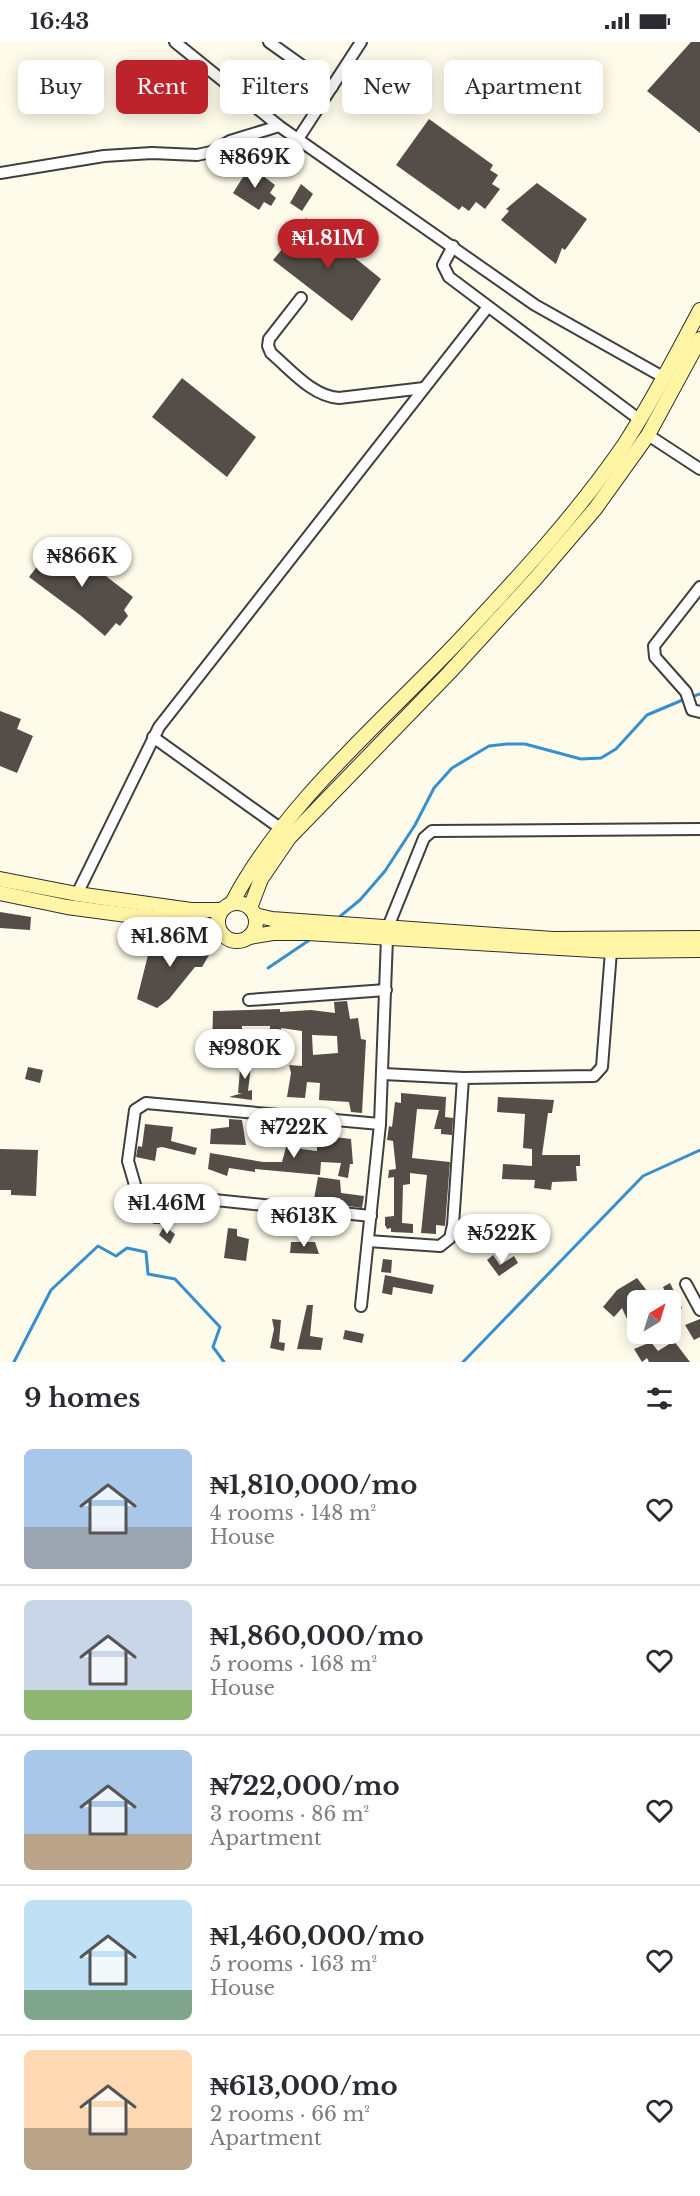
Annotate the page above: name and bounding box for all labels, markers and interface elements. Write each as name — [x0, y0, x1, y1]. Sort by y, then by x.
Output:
text: 16:43 — [30, 8, 89, 35]
chip: Buy — [18, 60, 104, 114]
chip: Rent — [116, 60, 208, 114]
chip: Filters — [220, 60, 330, 114]
chip: New — [342, 60, 432, 114]
chip: Apartment — [444, 60, 603, 114]
pin: ₦869K — [213, 138, 297, 189]
text: ₦869K — [220, 145, 290, 169]
pin: ₦1.81M — [279, 219, 377, 270]
text: ₦1.81M — [292, 226, 364, 250]
pin: ₦866K — [40, 537, 124, 588]
text: ₦866K — [47, 544, 117, 568]
pin: ₦1.86M — [121, 917, 219, 968]
text: ₦1.86M — [131, 924, 209, 948]
pin: ₦980K — [203, 1029, 287, 1080]
text: ₦980K — [209, 1036, 281, 1060]
pin: ₦722K — [252, 1108, 336, 1159]
text: ₦722K — [260, 1115, 328, 1139]
pin: ₦1.46M — [118, 1184, 216, 1235]
text: ₦1.46M — [128, 1191, 206, 1215]
pin: ₦613K — [262, 1197, 346, 1248]
text: ₦613K — [271, 1204, 337, 1228]
pin: ₦522K — [460, 1214, 544, 1265]
text: ₦522K — [468, 1221, 536, 1245]
north arrow — [627, 1290, 681, 1344]
map controls — [627, 1290, 681, 1344]
text: 9 homes — [24, 1382, 140, 1414]
icon: filters — [643, 1382, 676, 1415]
text: ₦1,810,000/mo — [210, 1469, 417, 1501]
icon: home — [72, 1473, 144, 1545]
icon: heart — [643, 1493, 676, 1526]
text: 4 rooms · 148 m² — [210, 1501, 376, 1525]
text: House — [210, 1525, 275, 1549]
text: ₦1,860,000/mo — [210, 1620, 424, 1652]
icon: home — [72, 1624, 144, 1696]
icon: heart — [643, 1644, 676, 1677]
text: 5 rooms · 168 m² — [210, 1652, 377, 1676]
text: House — [210, 1676, 275, 1700]
text: ₦722,000/mo — [210, 1770, 400, 1802]
icon: home — [72, 1774, 144, 1846]
icon: heart — [643, 1794, 676, 1827]
text: 3 rooms · 86 m² — [210, 1802, 369, 1826]
text: Apartment — [210, 1826, 321, 1850]
text: ₦1,460,000/mo — [210, 1920, 424, 1952]
icon: home — [72, 1924, 144, 1996]
icon: heart — [643, 1944, 676, 1977]
text: 5 rooms · 163 m² — [210, 1952, 377, 1976]
text: House — [210, 1976, 275, 2000]
text: ₦613,000/mo — [210, 2070, 398, 2102]
icon: home — [72, 2074, 144, 2146]
icon: heart — [643, 2094, 676, 2127]
text: 2 rooms · 66 m² — [210, 2102, 370, 2126]
text: Apartment — [210, 2126, 321, 2150]

